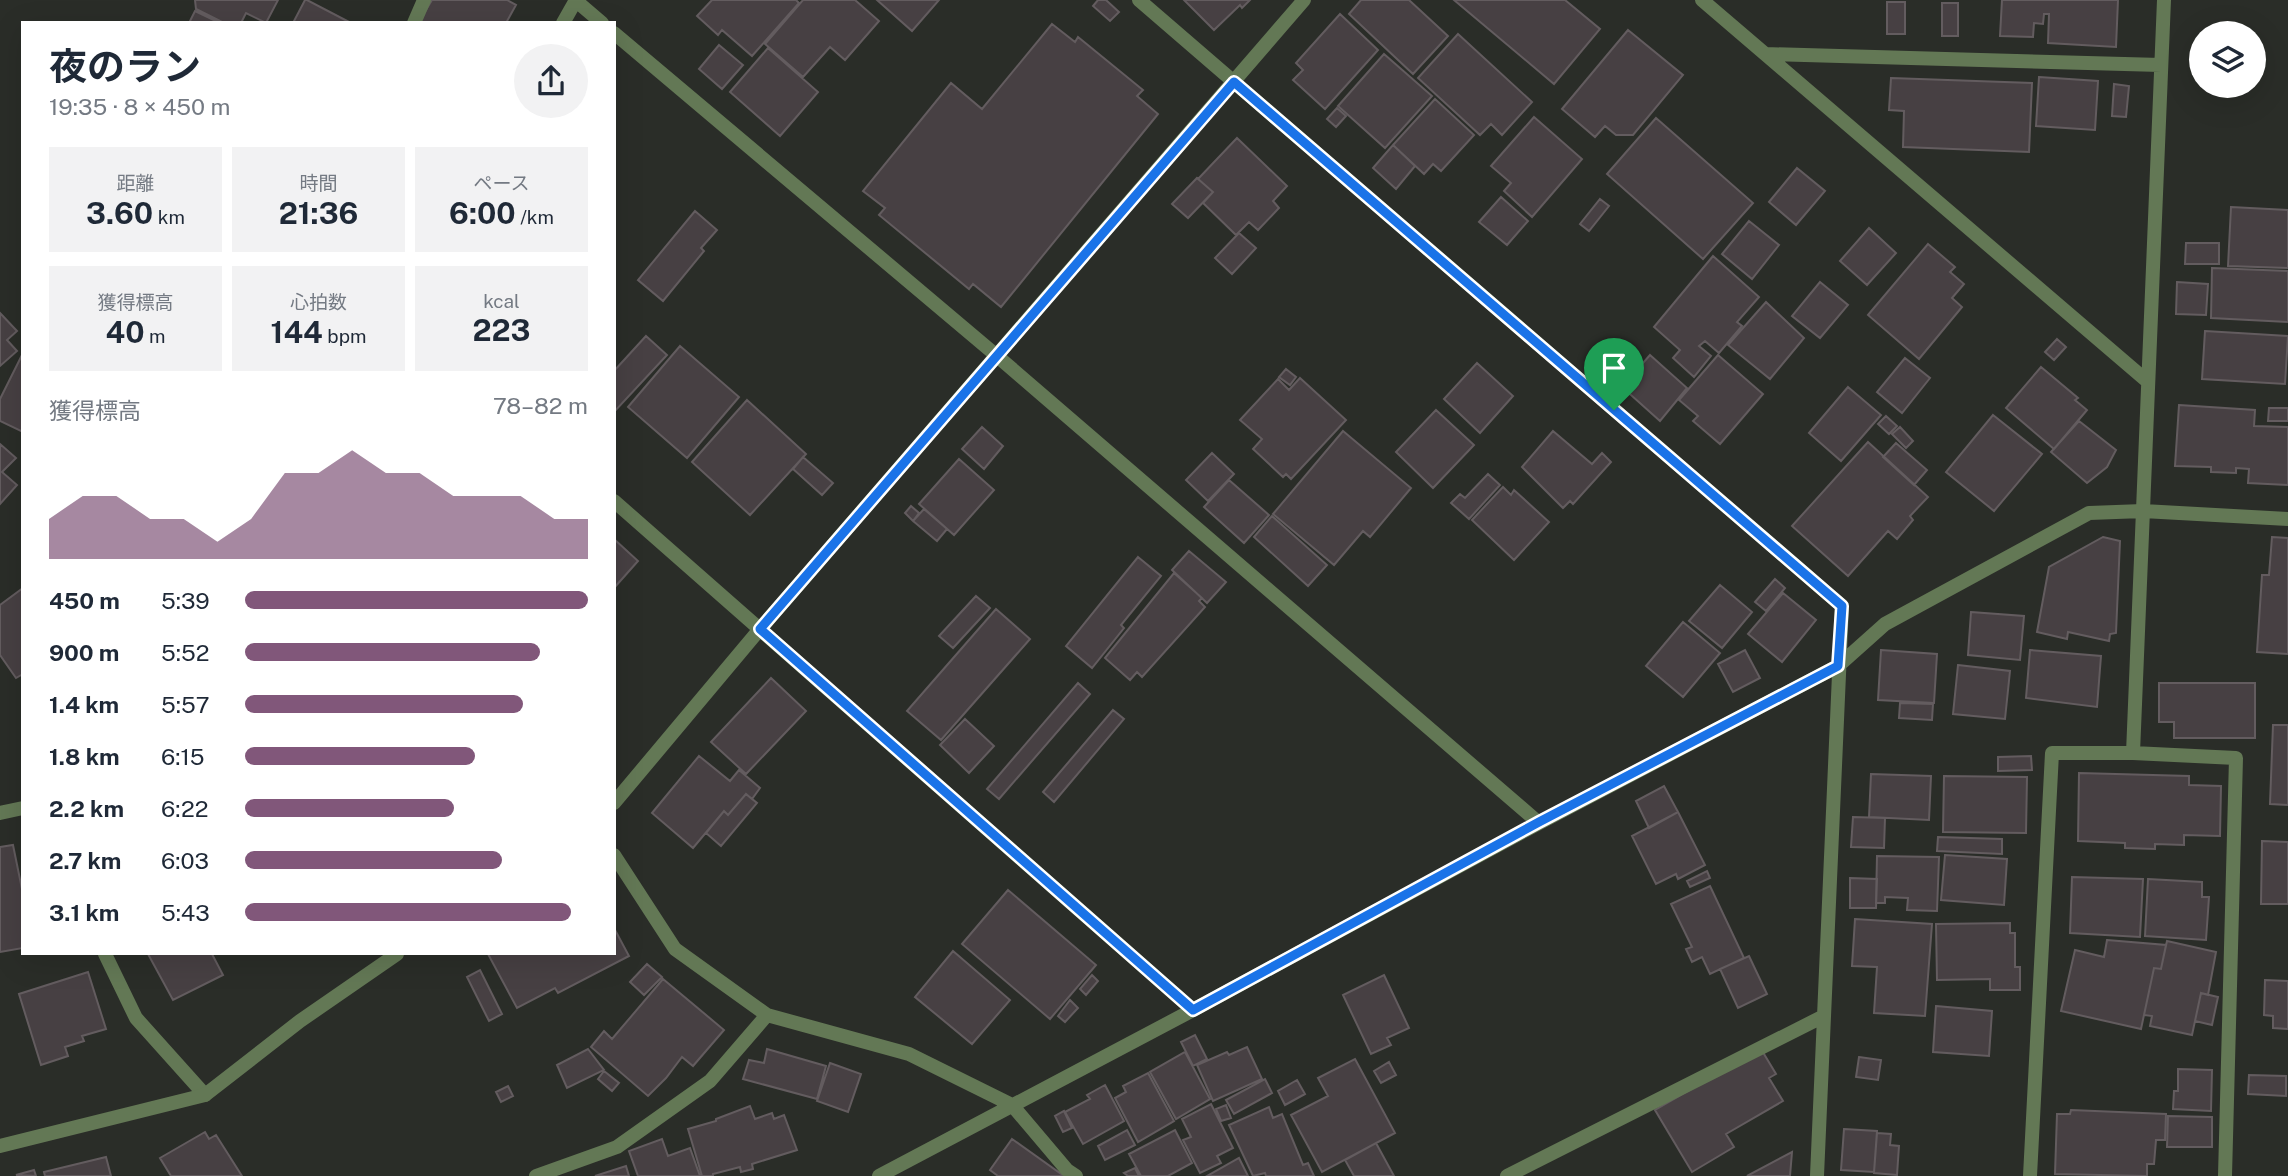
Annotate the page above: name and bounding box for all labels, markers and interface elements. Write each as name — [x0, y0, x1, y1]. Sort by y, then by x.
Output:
map controls — [2189, 21, 2266, 98]
button: layers — [2189, 21, 2266, 98]
text: 夜のラン — [49, 44, 201, 89]
button: share — [514, 44, 588, 118]
text: 19:35 · 8 × 450 m — [49, 93, 230, 120]
text: 距離 — [116, 172, 155, 194]
text: 時間 — [299, 172, 338, 194]
text: ペース — [473, 172, 530, 194]
text: 3.60 — [86, 195, 153, 231]
text: 21:36 — [279, 195, 358, 231]
text: 6:00 — [449, 195, 516, 231]
text: km — [153, 206, 185, 228]
text: /km — [516, 206, 554, 228]
text: kcal — [483, 290, 520, 312]
text: 獲得標高 — [97, 291, 174, 313]
text: 心拍数 — [290, 291, 347, 313]
text: 223 — [472, 312, 531, 348]
text: 40 — [105, 314, 144, 350]
text: 144 — [271, 314, 323, 350]
text: m — [144, 325, 166, 347]
text: bpm — [323, 325, 366, 347]
pin — [1584, 338, 1644, 410]
icon: arrive — [1595, 349, 1633, 387]
text: 78–82 m — [493, 392, 588, 419]
text: 獲得標高 — [49, 397, 141, 424]
text: 450 m — [49, 587, 120, 614]
text: 5:39 — [161, 587, 210, 614]
text: 900 m — [49, 639, 119, 666]
text: 5:52 — [161, 639, 209, 666]
text: 1.4 km — [49, 691, 119, 718]
text: 5:57 — [161, 691, 209, 718]
text: 1.8 km — [49, 743, 120, 770]
text: 6:15 — [161, 743, 205, 770]
text: 2.2 km — [49, 795, 124, 822]
text: 6:22 — [161, 795, 208, 822]
text: 2.7 km — [49, 847, 121, 874]
text: 6:03 — [161, 847, 209, 874]
text: 3.1 km — [49, 899, 119, 926]
text: 5:43 — [161, 899, 210, 926]

